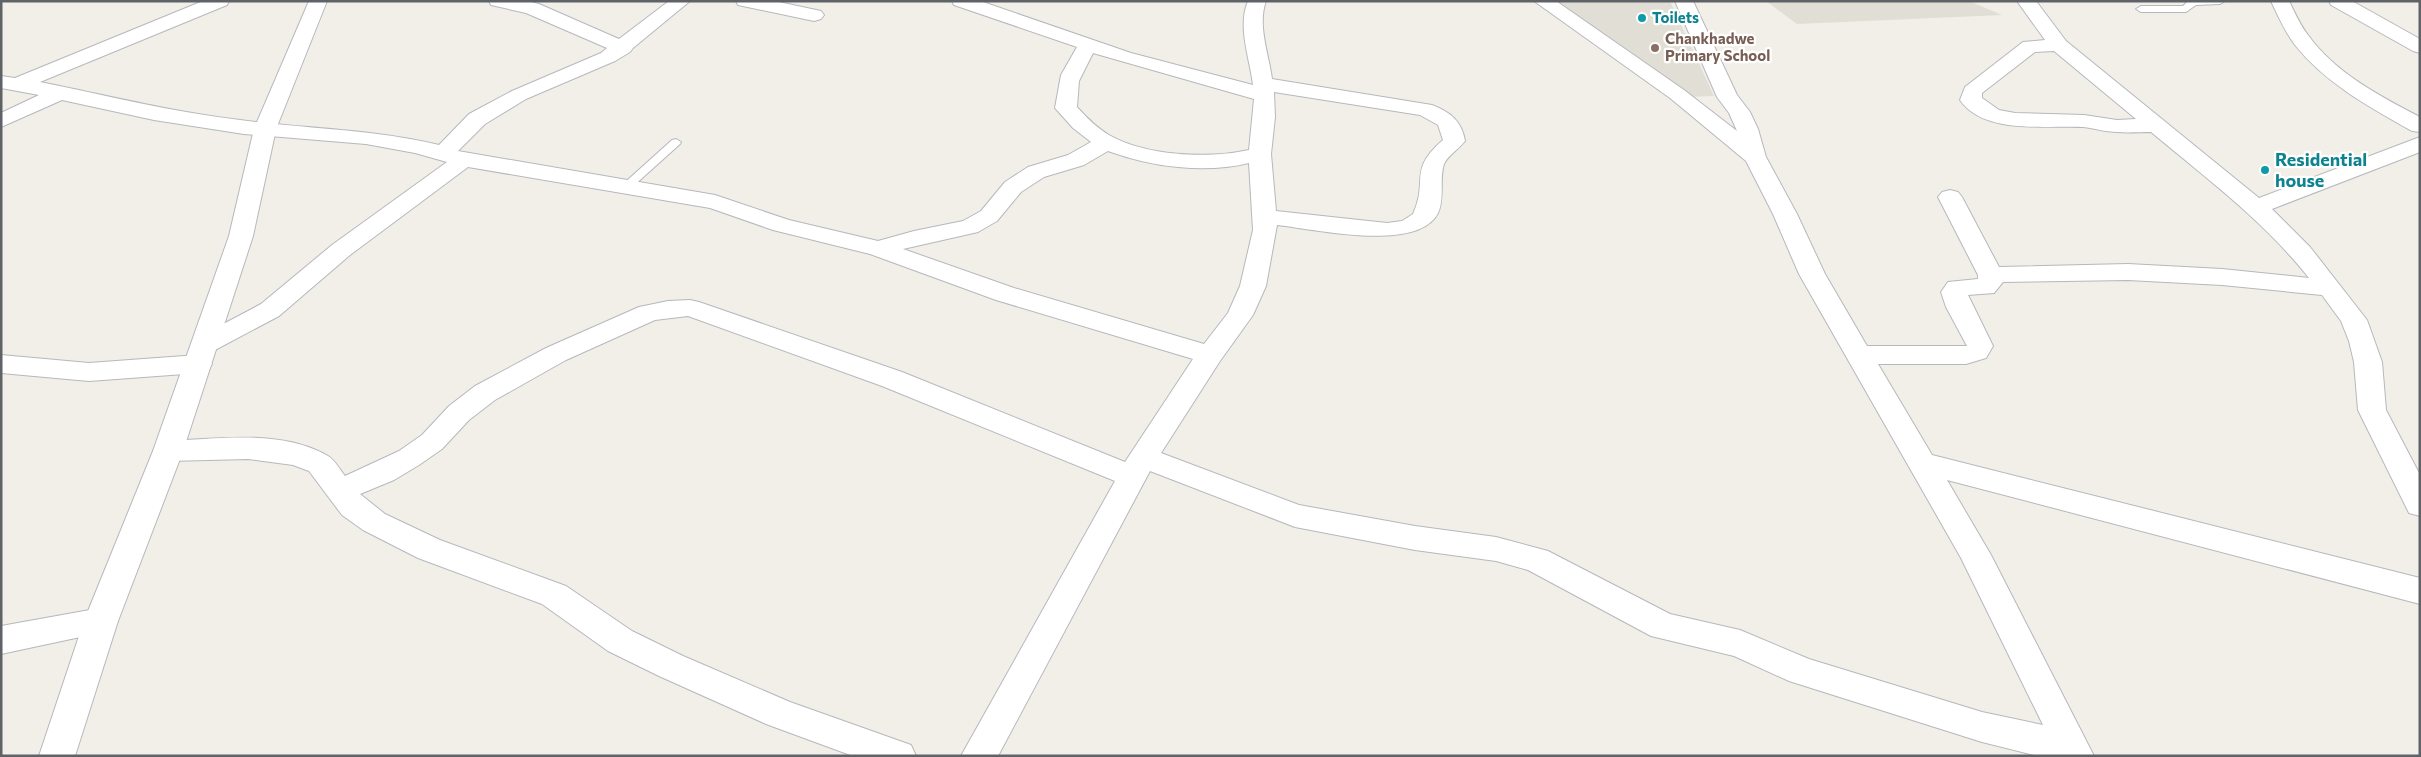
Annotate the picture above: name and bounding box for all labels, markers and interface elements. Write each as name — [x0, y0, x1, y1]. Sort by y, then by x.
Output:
place label: Toilets — [1652, 8, 1699, 26]
marker: Toilets — [1636, 12, 1648, 24]
place label: Chankhadwe Primary School — [1665, 29, 1770, 64]
marker: Chankhadwe Primary School — [1649, 42, 1661, 54]
place label: Residential house — [2275, 148, 2367, 191]
marker: Residential house — [2259, 164, 2271, 176]

